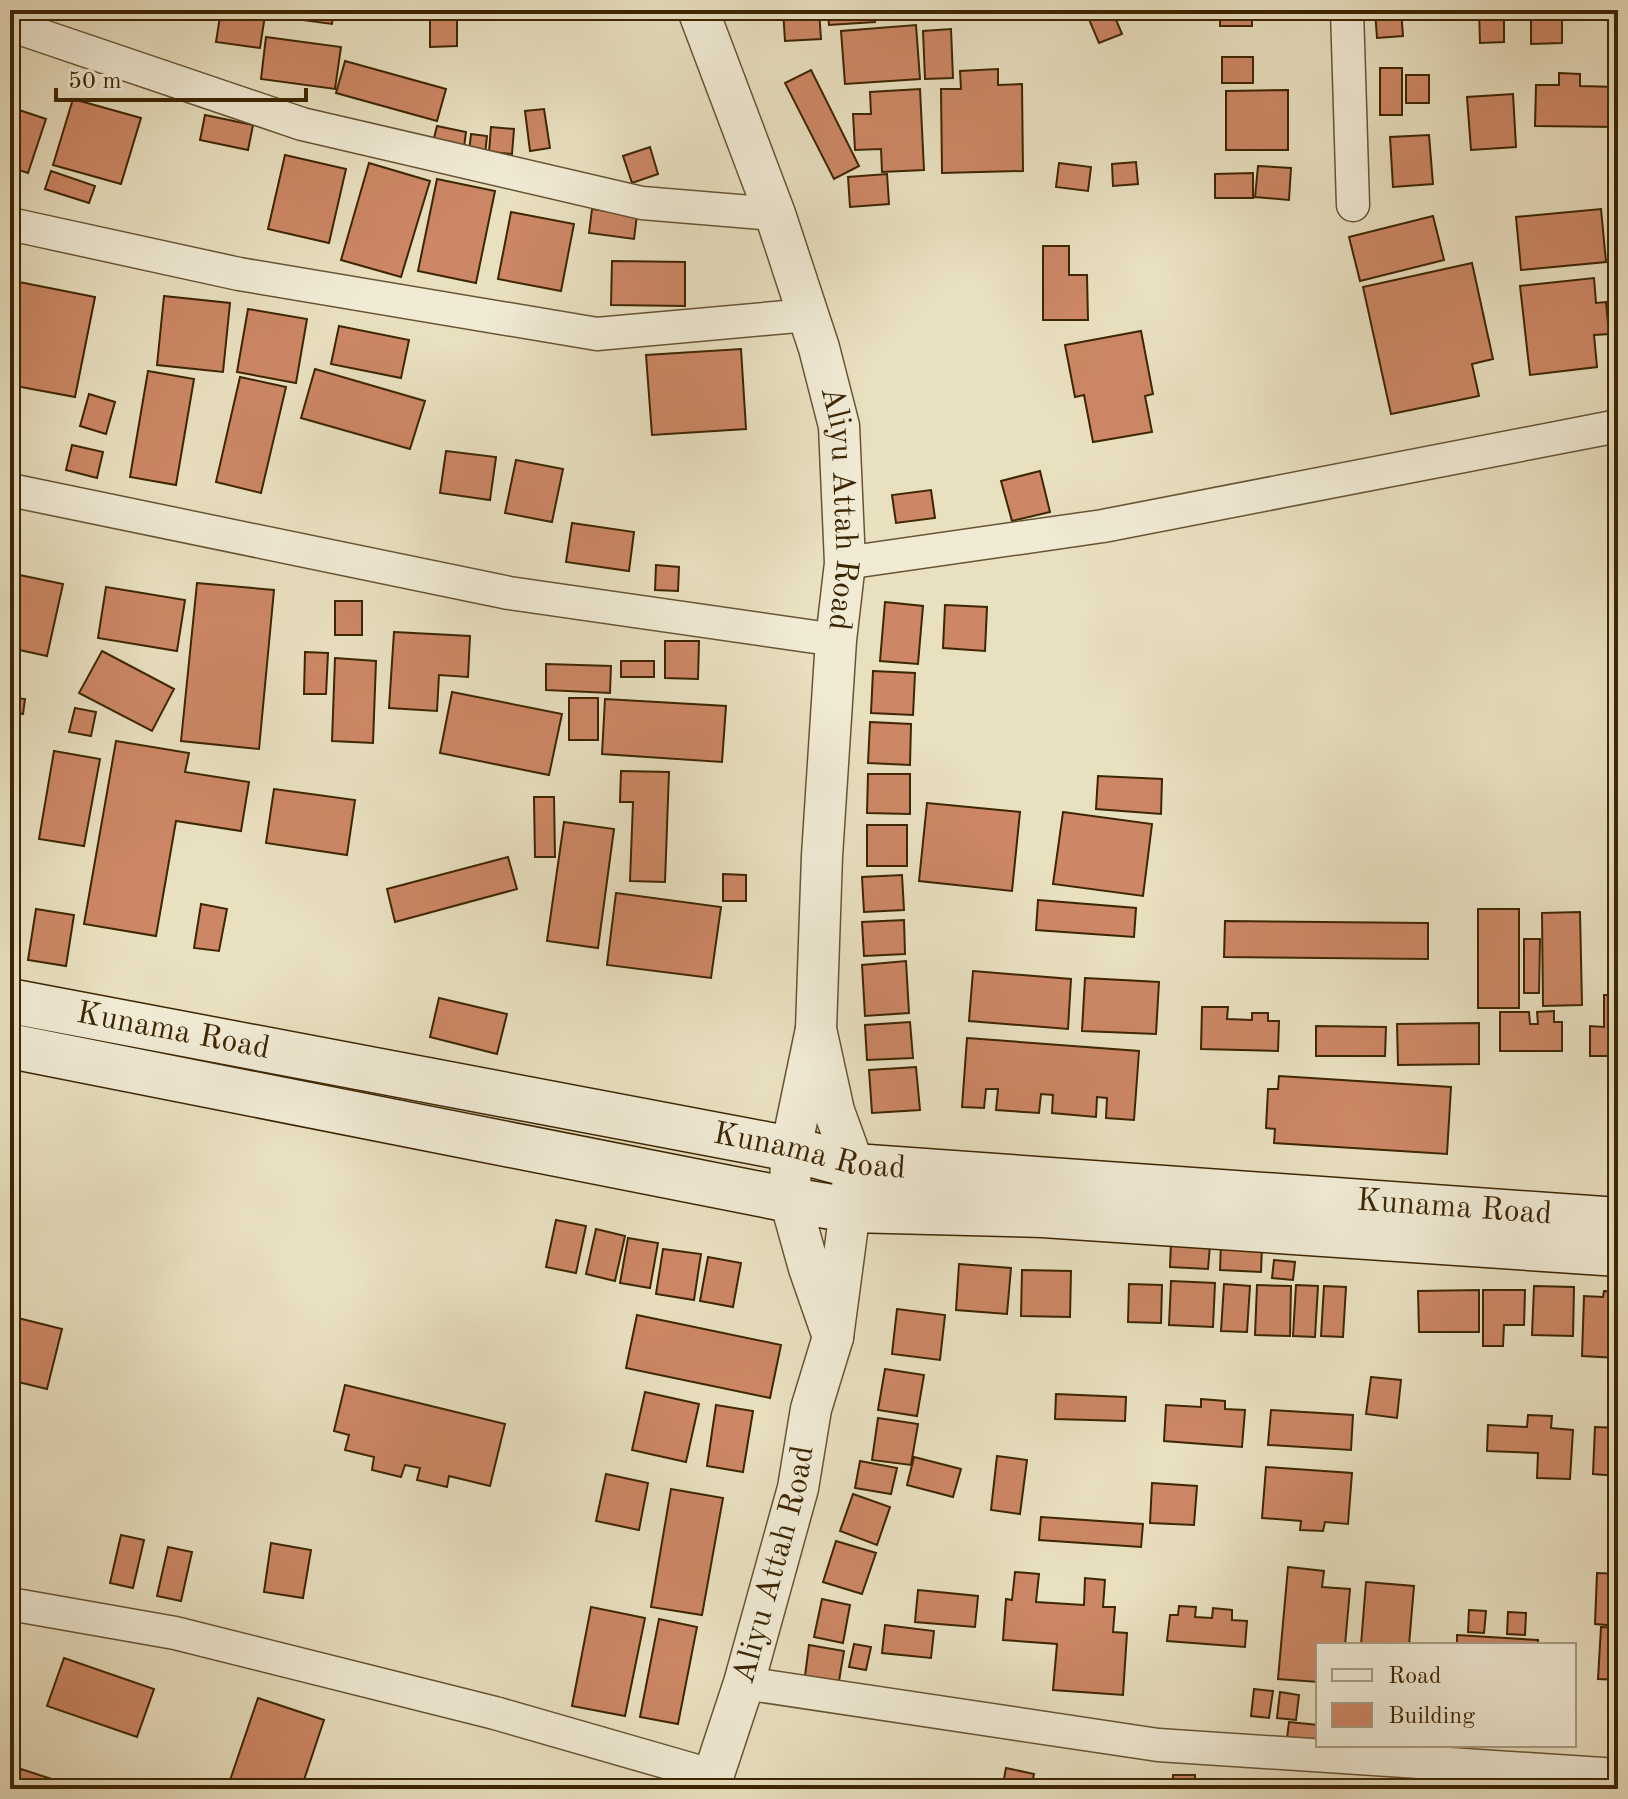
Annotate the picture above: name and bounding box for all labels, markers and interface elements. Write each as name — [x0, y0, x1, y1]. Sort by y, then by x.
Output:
scale bar — [56, 52, 306, 102]
text: 50 m — [68, 70, 122, 94]
street label: Aliyu Attah Road — [814, 383, 861, 632]
street label: Kunama Road — [74, 998, 272, 1066]
street label: Kunama Road — [711, 1119, 907, 1186]
street label: Kunama Road — [1356, 1186, 1553, 1231]
street label: Aliyu Attah Road — [729, 1443, 821, 1687]
legend — [1316, 1643, 1576, 1747]
text: Road — [1388, 1665, 1441, 1689]
text: Building — [1388, 1705, 1475, 1729]

